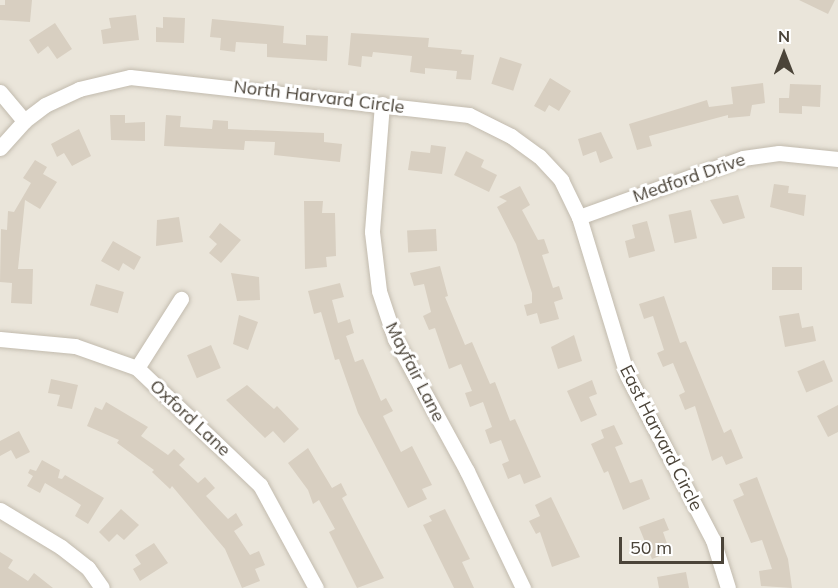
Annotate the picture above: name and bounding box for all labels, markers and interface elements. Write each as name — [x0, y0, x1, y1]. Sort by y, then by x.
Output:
north arrow — [754, 24, 814, 84]
text: N — [778, 26, 790, 46]
street label: North Harvard Circle — [232, 76, 406, 118]
street label: Medford Drive — [630, 149, 748, 207]
street label: Mayfair Lane — [381, 318, 449, 426]
street label: East Harvard Circle — [615, 361, 707, 515]
street label: Oxford Lane — [145, 375, 235, 461]
scale bar — [622, 525, 727, 563]
text: 50 m — [630, 536, 672, 559]

